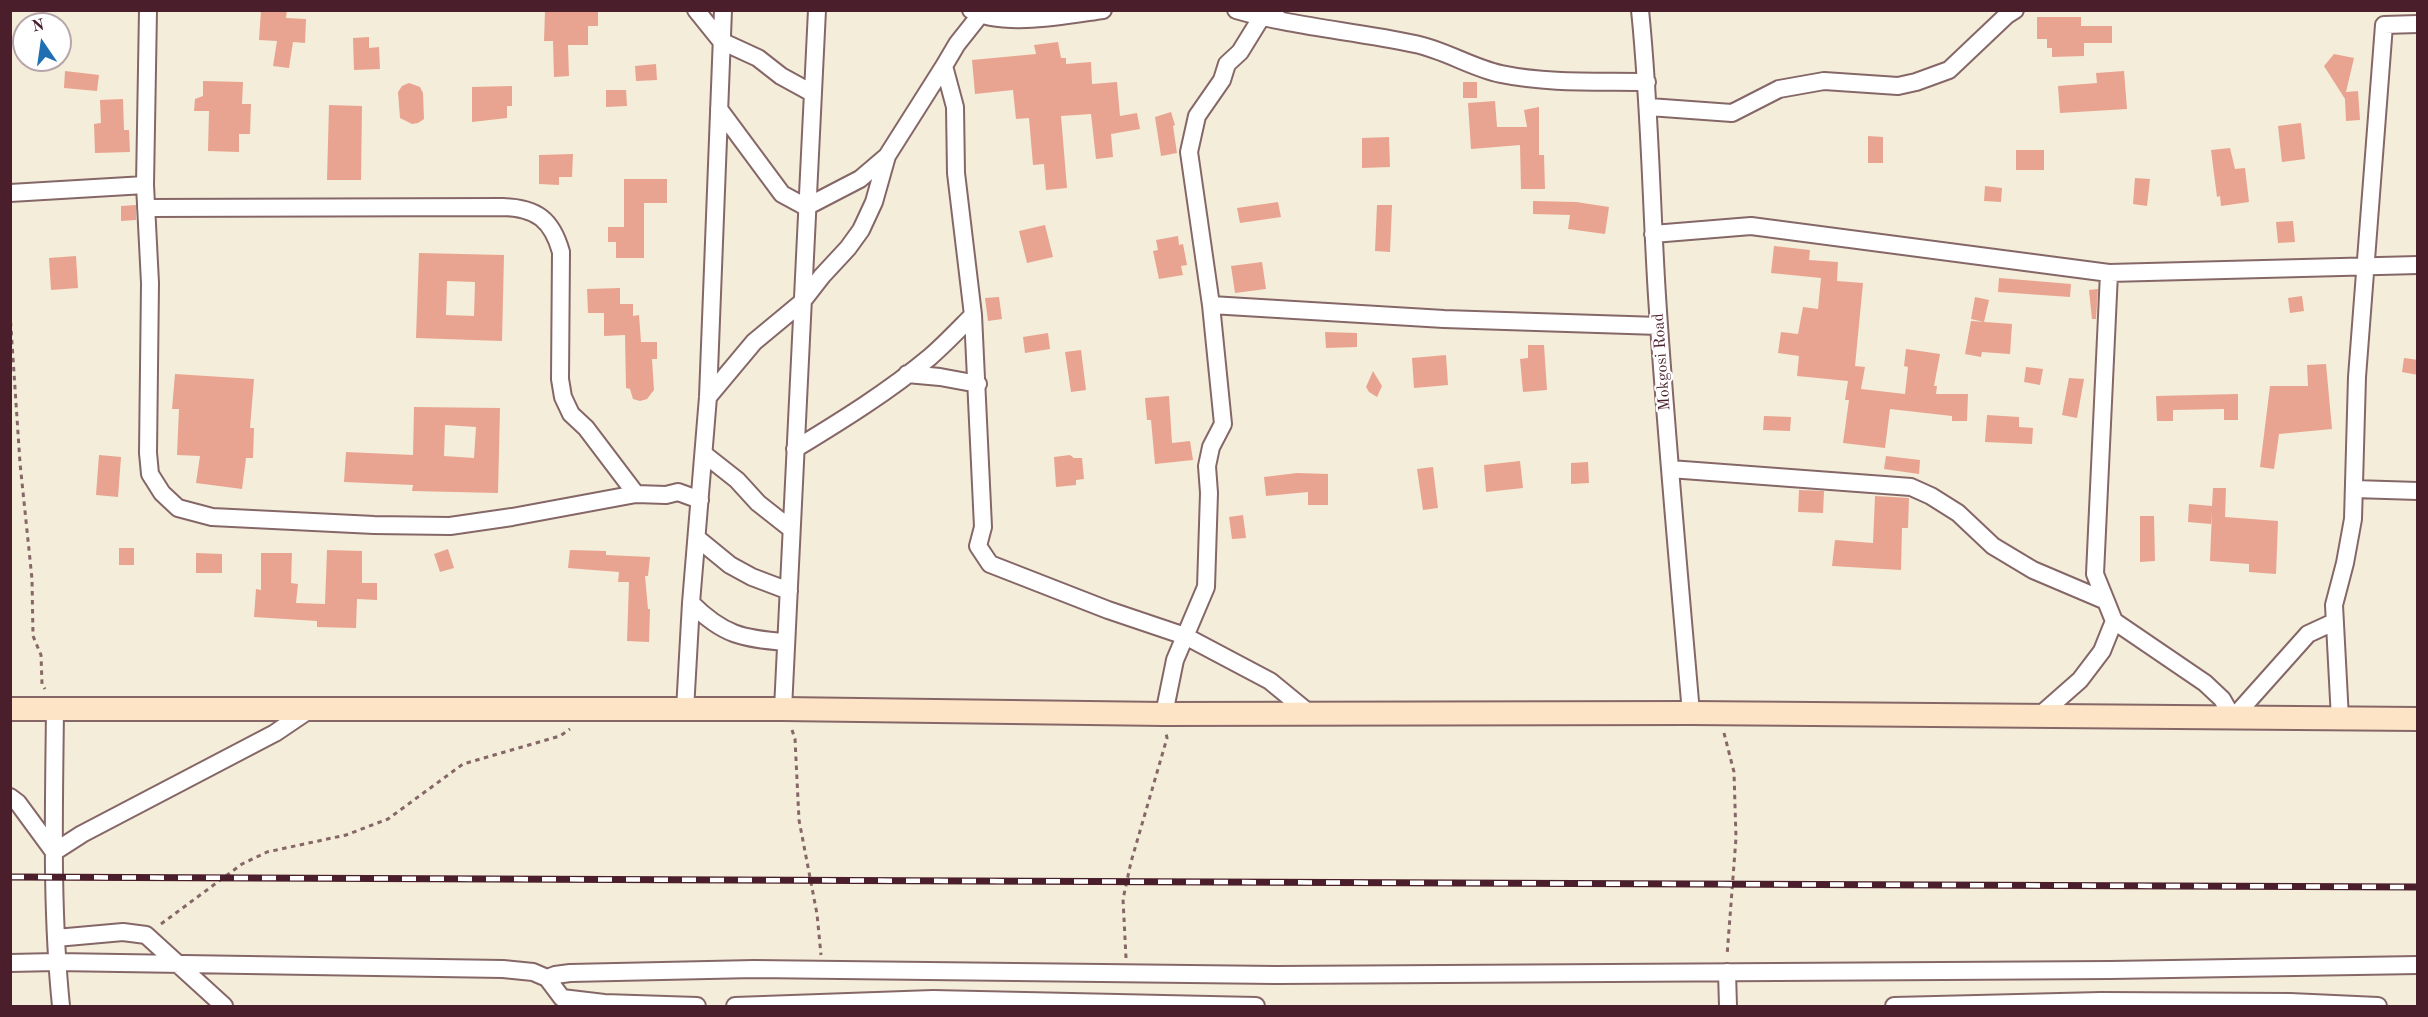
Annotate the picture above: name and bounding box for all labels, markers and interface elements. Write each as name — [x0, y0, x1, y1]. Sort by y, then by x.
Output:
north arrow — [12, 12, 72, 72]
text: N — [31, 17, 46, 36]
street label: Mokgosi Road — [1649, 313, 1675, 411]

